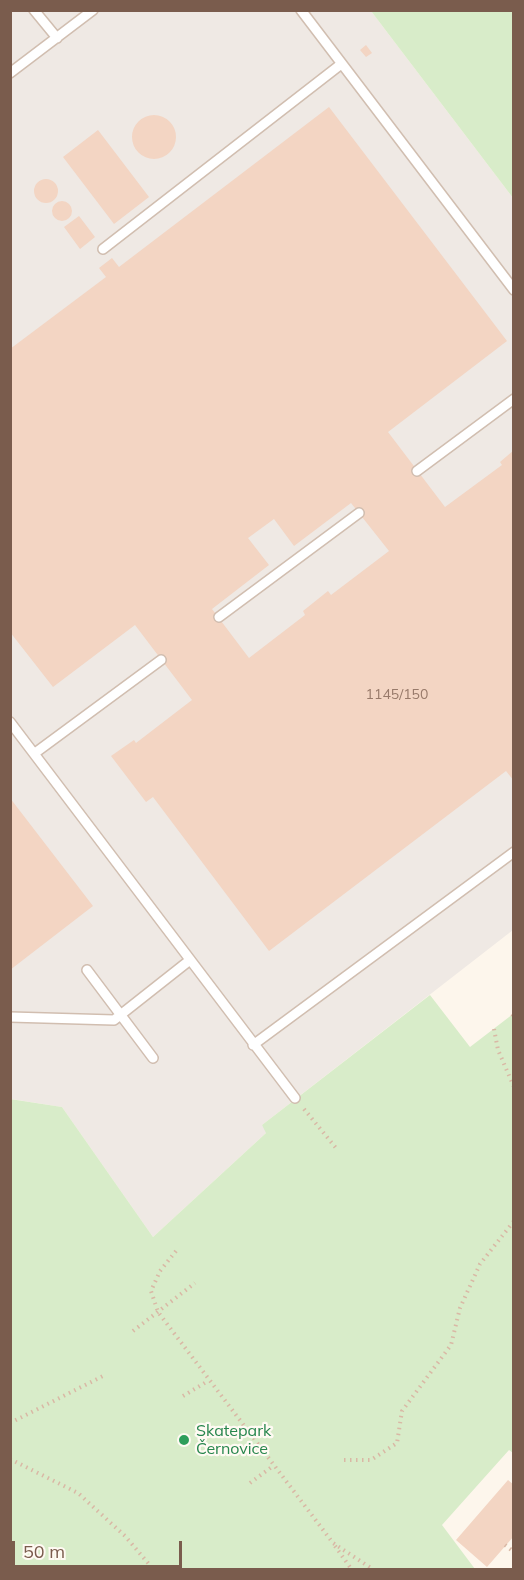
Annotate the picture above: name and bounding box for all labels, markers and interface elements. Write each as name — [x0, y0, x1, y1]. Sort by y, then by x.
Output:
house number: 1145/150 — [366, 687, 428, 703]
place label: Skatepark Černovice — [196, 1421, 271, 1459]
marker: Skatepark Černovice — [177, 1433, 191, 1447]
scale bar — [15, 1529, 184, 1567]
text: 50 m — [23, 1540, 65, 1563]

